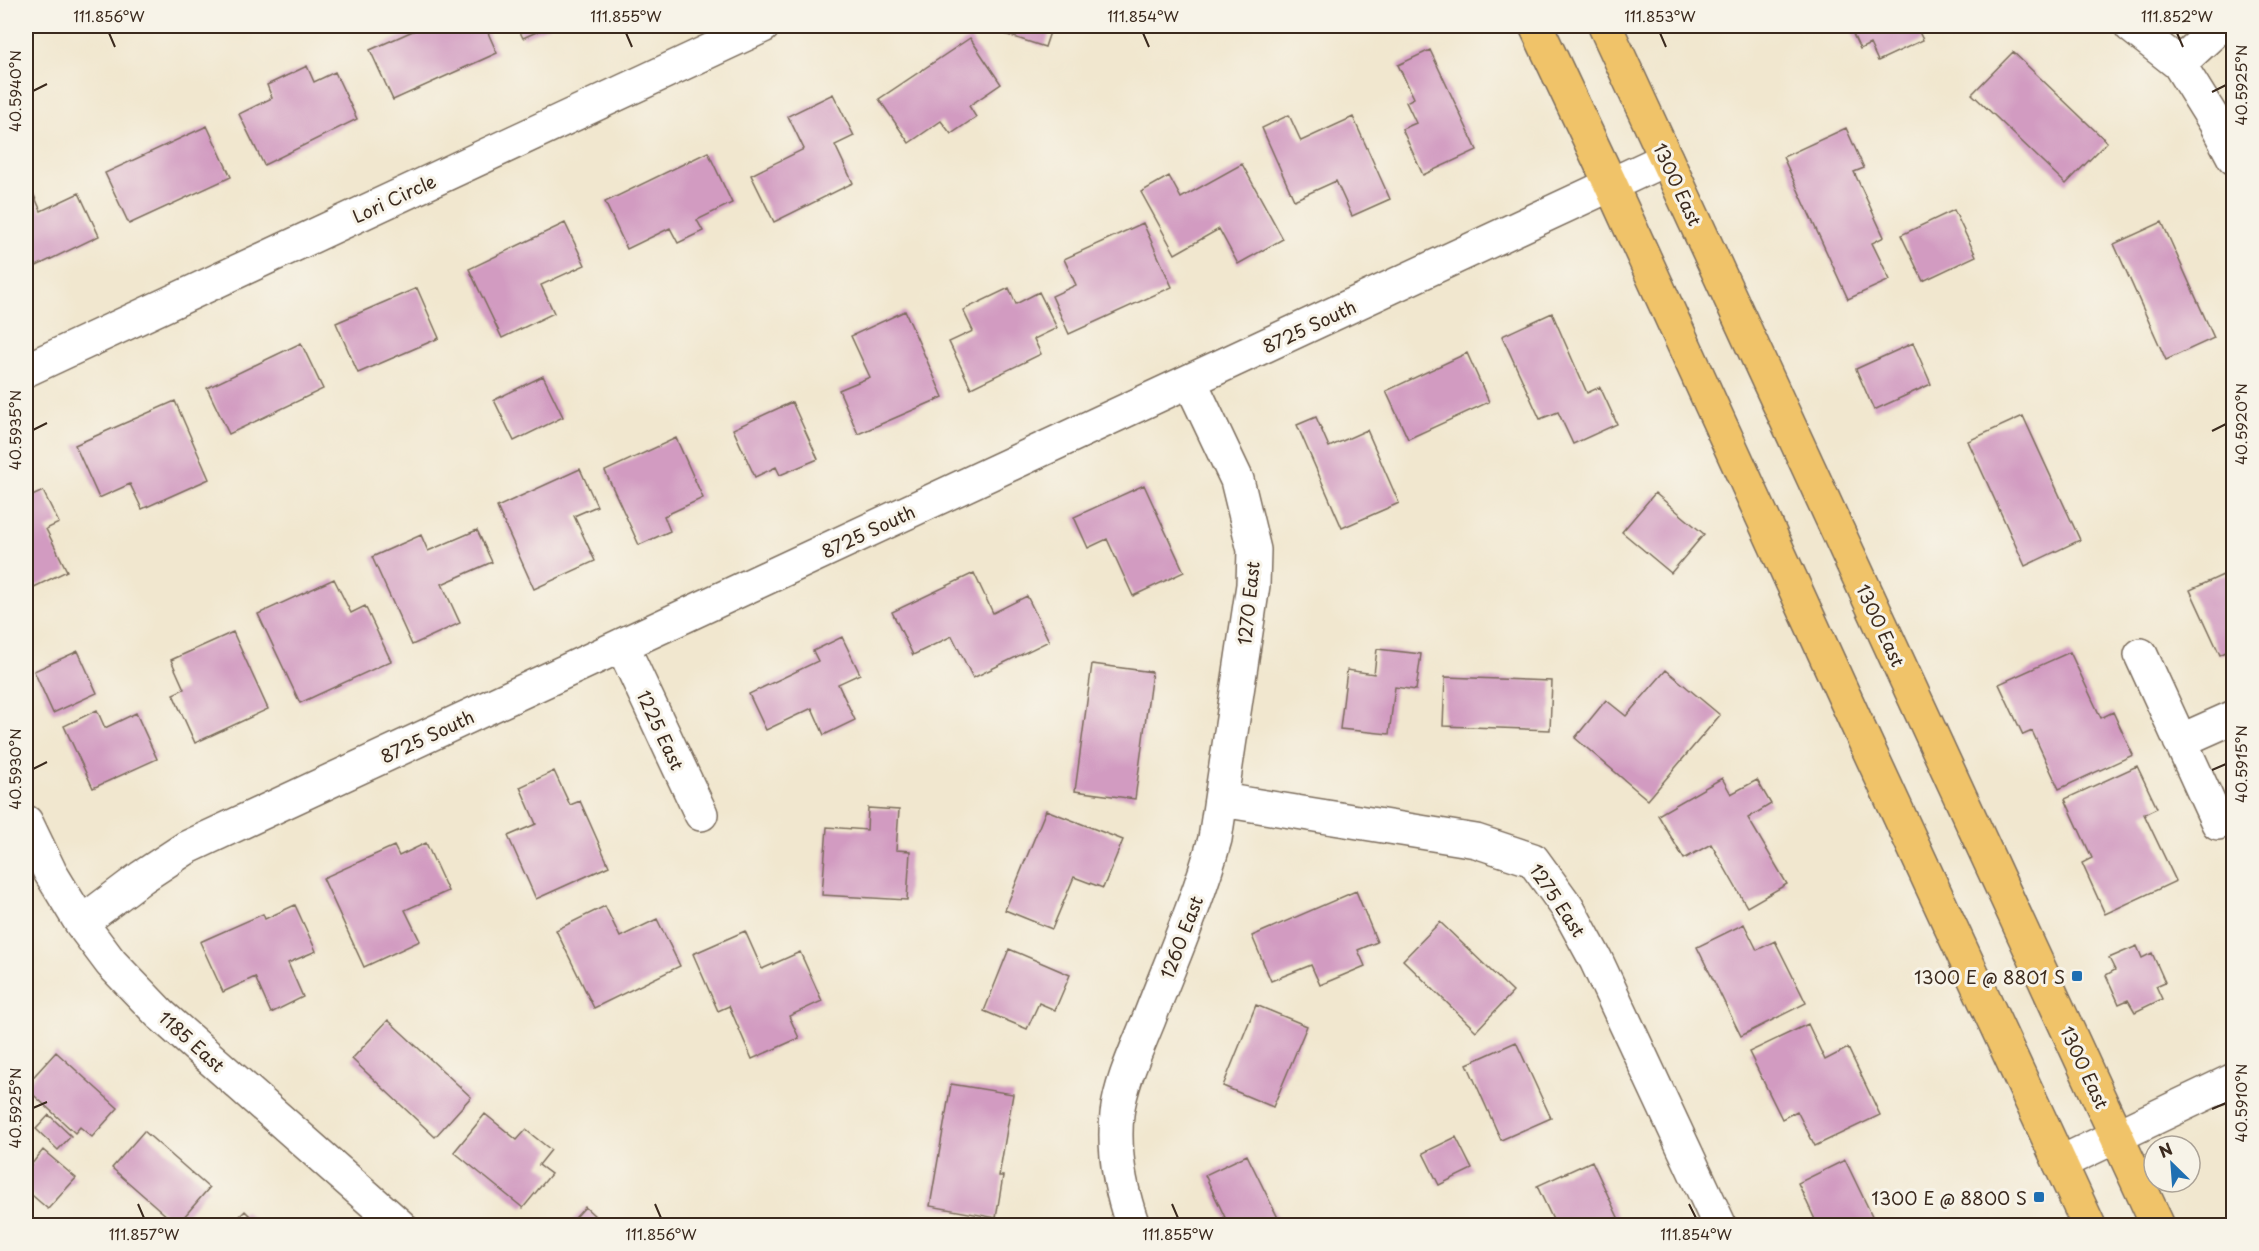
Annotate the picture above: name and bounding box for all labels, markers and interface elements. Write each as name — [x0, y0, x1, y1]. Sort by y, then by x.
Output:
text: 111.856°W — [73, 4, 145, 27]
text: 111.855°W — [590, 4, 662, 27]
text: 111.854°W — [1107, 4, 1179, 27]
text: 111.853°W — [1624, 4, 1696, 27]
text: 111.852°W — [2141, 4, 2214, 27]
text: 40.5925°N — [2229, 45, 2252, 126]
text: 40.5940°N — [3, 50, 26, 132]
street label: 1300 East — [1647, 138, 1709, 230]
street label: Lori Circle — [348, 167, 440, 229]
street label: 8725 South — [1258, 293, 1360, 359]
text: 40.5920°N — [2229, 383, 2252, 465]
text: 40.5935°N — [3, 390, 26, 470]
street label: 8725 South — [817, 498, 919, 564]
street label: 1270 East — [1230, 560, 1266, 646]
street label: 1300 East — [1850, 579, 1912, 671]
street label: 1225 East — [631, 686, 691, 774]
street label: 8725 South — [376, 703, 478, 769]
text: 40.5915°N — [2229, 725, 2252, 803]
text: 40.5930°N — [3, 728, 26, 810]
street label: 1275 East — [1523, 858, 1593, 942]
street label: 1260 East — [1153, 892, 1209, 982]
place label: 1300 E @ 8801 S — [1914, 963, 2065, 990]
marker: 1300 E @ 8801 S — [2070, 969, 2084, 983]
street label: 1185 East — [153, 1004, 231, 1078]
street label: 1300 East — [2054, 1021, 2116, 1113]
text: 40.5910°N — [2229, 1064, 2252, 1142]
text: 40.5925°N — [3, 1068, 26, 1149]
north arrow — [2142, 1134, 2202, 1194]
text: N — [2154, 1136, 2176, 1163]
place label: 1300 E @ 8800 S — [1871, 1184, 2027, 1211]
marker: 1300 E @ 8800 S — [2032, 1190, 2046, 1204]
text: 111.857°W — [109, 1222, 180, 1245]
text: 111.856°W — [625, 1222, 697, 1245]
text: 111.855°W — [1142, 1222, 1214, 1245]
text: 111.854°W — [1660, 1222, 1732, 1245]

